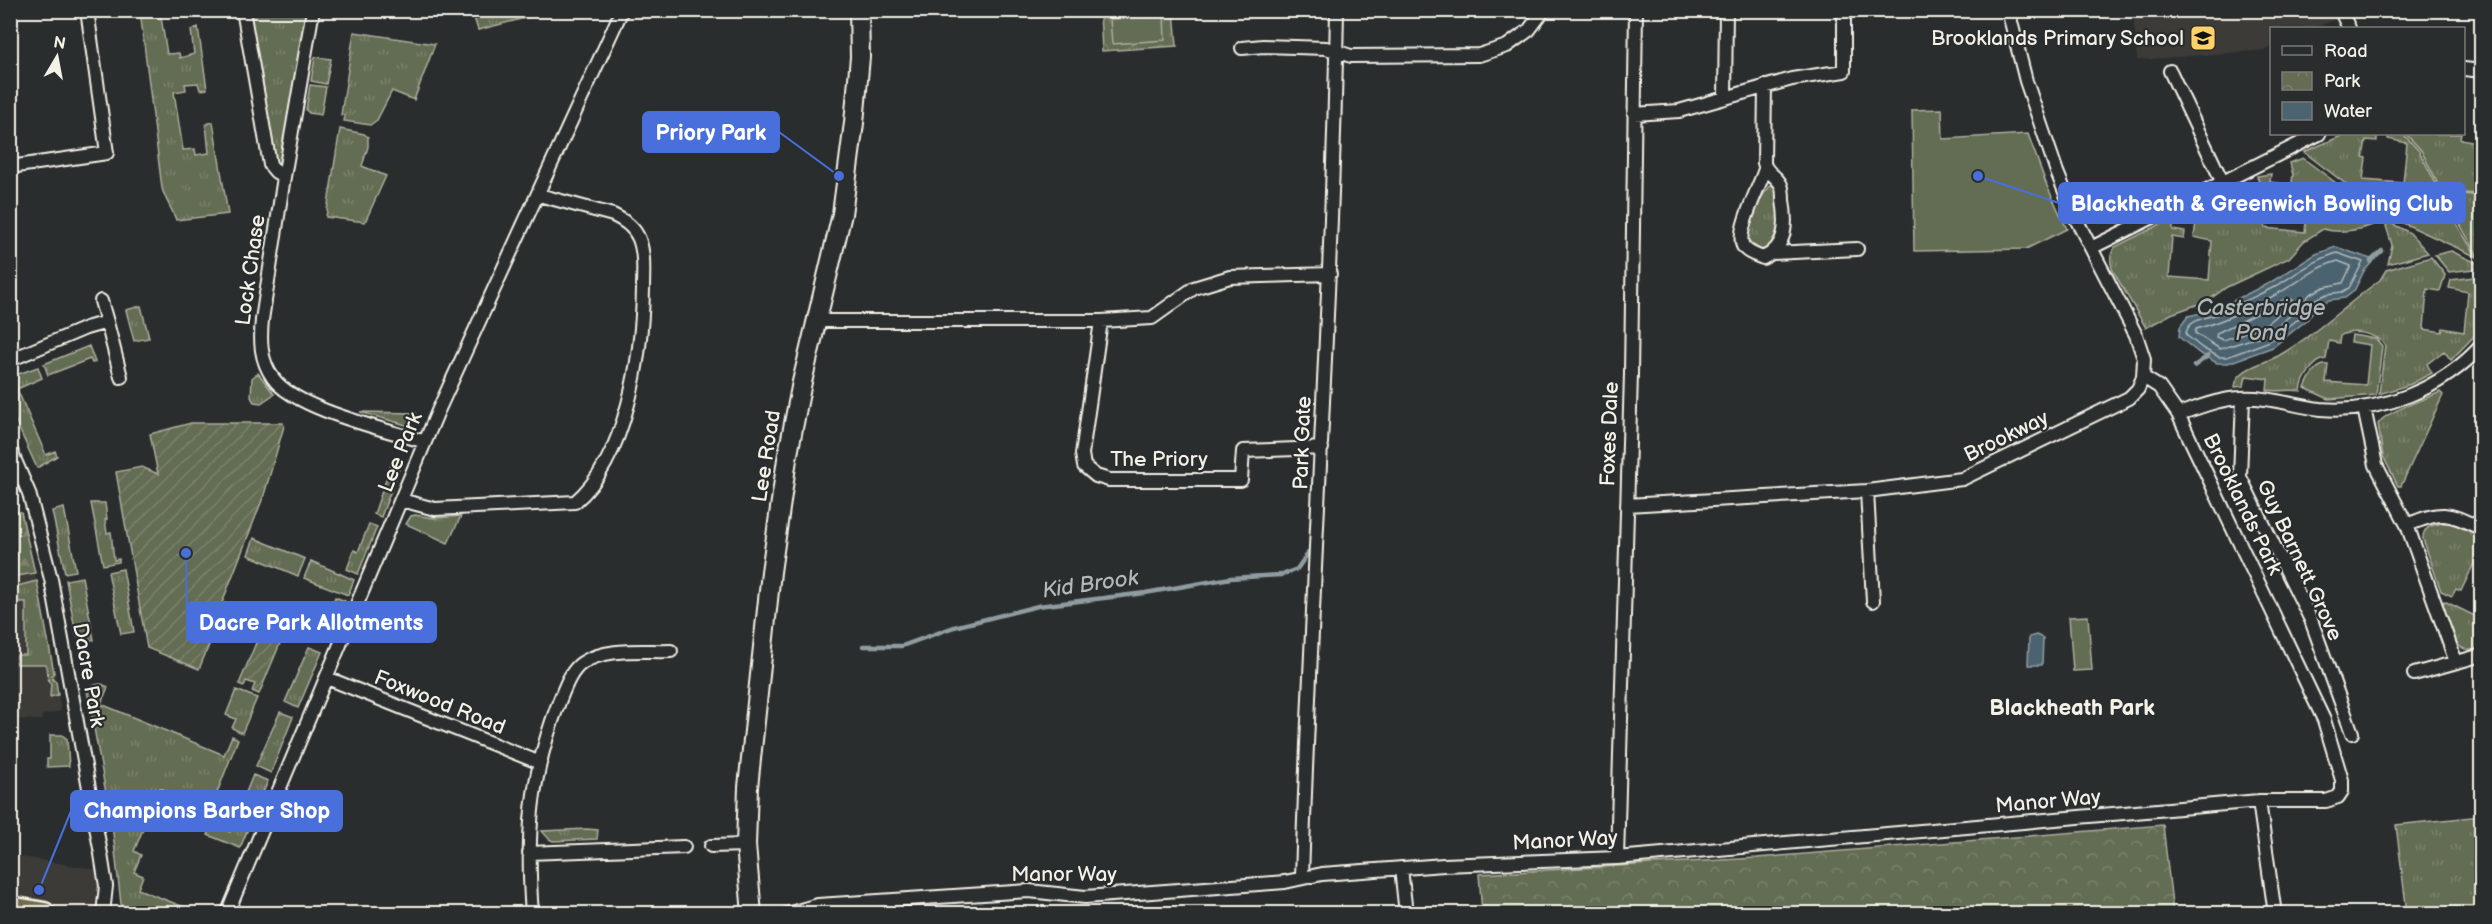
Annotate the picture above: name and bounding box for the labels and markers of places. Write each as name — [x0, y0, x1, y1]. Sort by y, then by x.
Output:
school or university icon: Brooklands Primary School — [2188, 23, 2218, 53]
place label: Brooklands Primary School — [1931, 26, 2184, 51]
callout: Priory Park — [643, 112, 779, 152]
callout: Blackheath & Greenwich Bowling Club — [2059, 183, 2465, 223]
callout: Dacre Park Allotments — [187, 602, 436, 642]
callout: Champions Barber Shop — [71, 791, 342, 831]

